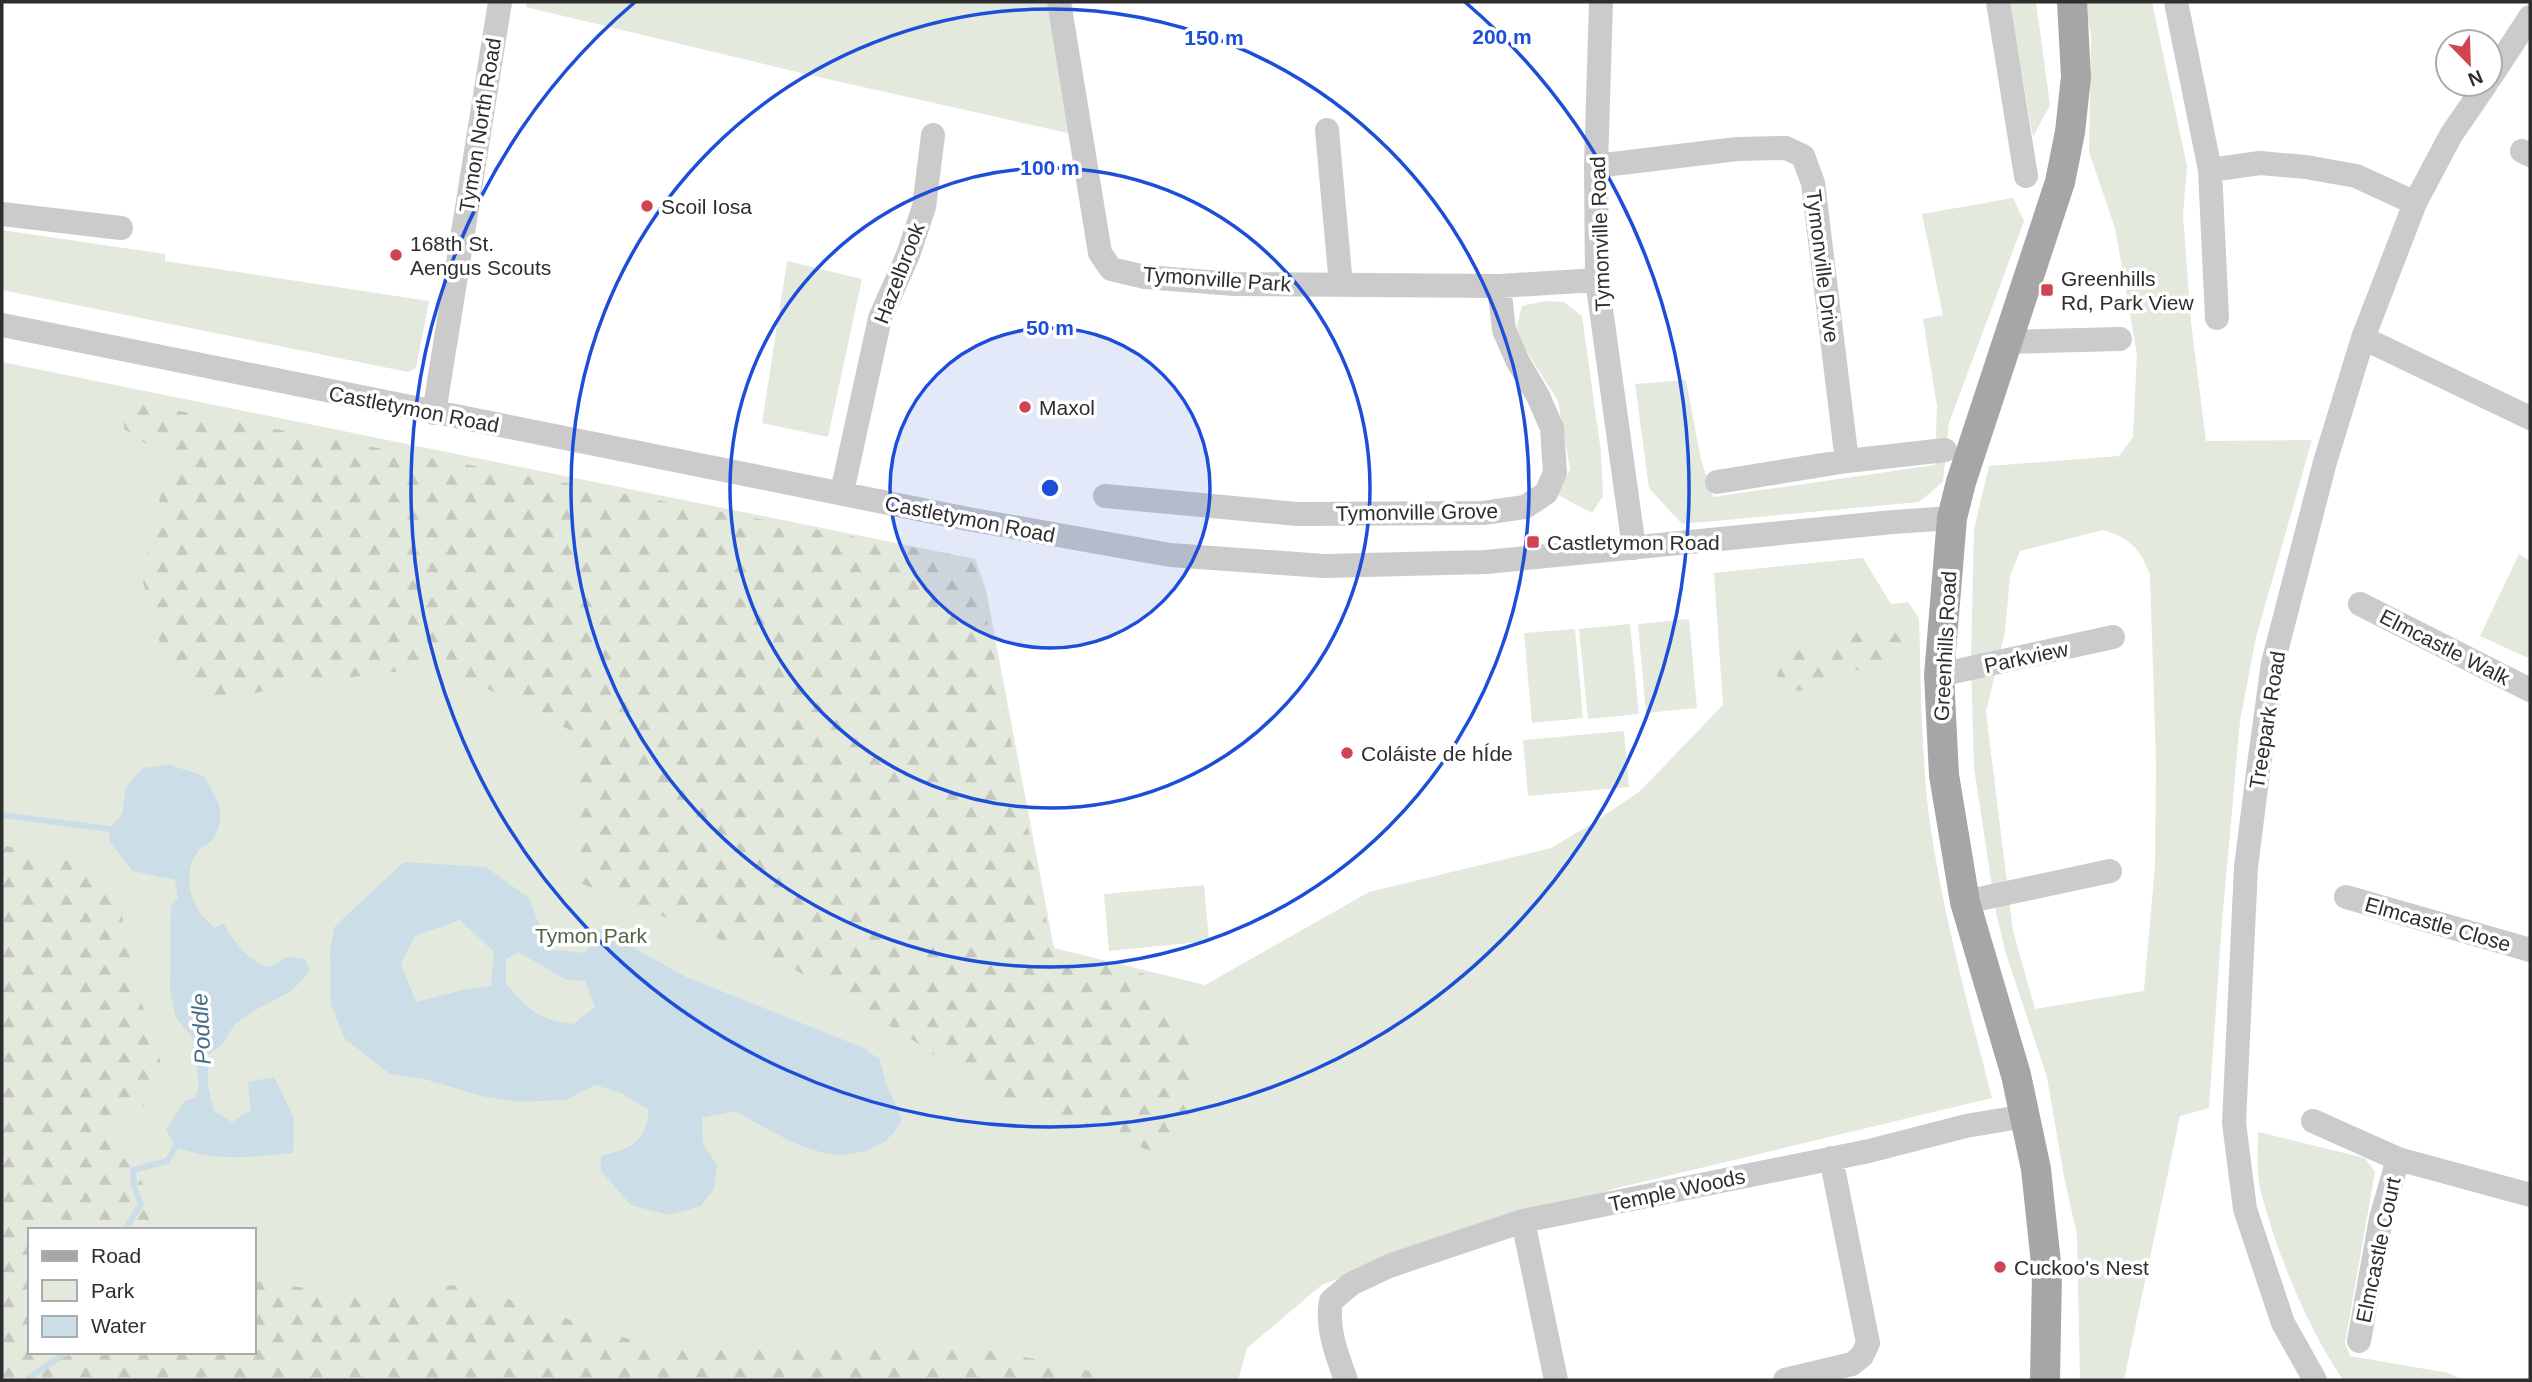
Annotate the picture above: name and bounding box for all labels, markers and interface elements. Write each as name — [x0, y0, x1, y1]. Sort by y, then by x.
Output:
text: 200 m — [1472, 25, 1532, 48]
text: 150 m — [1184, 26, 1244, 49]
north arrow — [2434, 28, 2504, 98]
street label: Tymon North Road — [455, 36, 505, 214]
text: N — [2465, 66, 2486, 91]
text: 100 m — [1020, 156, 1080, 179]
street label: Tymonville Road — [1586, 156, 1614, 312]
street label: Tymonville Drive — [1802, 188, 1844, 344]
place label: Scoil Iosa — [661, 195, 752, 218]
marker: Scoil Iosa — [639, 198, 655, 214]
street label: Hazelbrook — [869, 219, 929, 327]
place label: 168th St. Aengus Scouts — [410, 232, 551, 279]
marker: 168th St. Aengus Scouts — [388, 247, 404, 263]
street label: Tymonville Park — [1142, 262, 1292, 296]
place label: Greenhills Rd, Park View — [2061, 267, 2194, 314]
marker: Greenhills Rd, Park View — [2039, 282, 2055, 298]
text: 50 m — [1026, 316, 1074, 339]
street label: Castletymon Road — [327, 381, 501, 437]
place label: Maxol — [1039, 396, 1095, 419]
marker: Maxol — [1017, 399, 1033, 415]
centre of rings — [1038, 476, 1062, 500]
street label: Castletymon Road — [883, 491, 1057, 547]
street label: Tymonville Grove — [1336, 499, 1498, 525]
place label: Castletymon Road — [1547, 531, 1720, 554]
marker: Castletymon Road — [1525, 534, 1541, 550]
street label: Greenhills Road — [1930, 570, 1960, 722]
street label: Elmcastle Walk — [2376, 604, 2514, 690]
street label: Parkview — [1982, 637, 2071, 677]
street label: Treepark Road — [2245, 649, 2289, 791]
place label: Coláiste de hÍde — [1361, 742, 1513, 765]
marker: Coláiste de hÍde — [1339, 745, 1355, 761]
street label: Elmcastle Close — [2362, 892, 2514, 956]
park label: Tymon Park — [535, 924, 648, 947]
water label: Poddle — [186, 993, 216, 1065]
street label: Temple Woods — [1607, 1164, 1747, 1216]
street label: Elmcastle Court — [2351, 1175, 2405, 1325]
legend — [28, 1228, 256, 1354]
text: Road — [91, 1244, 141, 1267]
place label: Cuckoo's Nest — [2014, 1256, 2149, 1279]
marker: Cuckoo's Nest — [1992, 1259, 2008, 1275]
text: Park — [91, 1279, 135, 1302]
text: Water — [91, 1314, 146, 1337]

